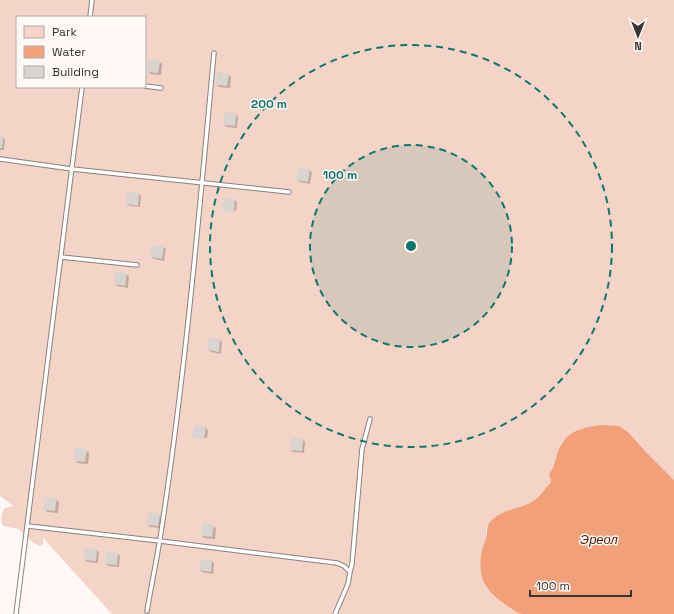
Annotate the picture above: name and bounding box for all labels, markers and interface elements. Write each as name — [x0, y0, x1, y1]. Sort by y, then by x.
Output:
legend — [16, 16, 146, 88]
north arrow — [618, 16, 658, 56]
text: Park — [52, 24, 77, 40]
text: N — [634, 39, 642, 53]
text: Water — [52, 44, 86, 60]
text: Building — [52, 64, 99, 80]
text: 200 m — [251, 96, 287, 112]
text: 100 m — [323, 167, 357, 183]
centre of rings — [404, 239, 418, 253]
water label: Эреол — [580, 531, 619, 548]
scale bar — [530, 572, 631, 598]
text: 100 m — [536, 578, 570, 594]

